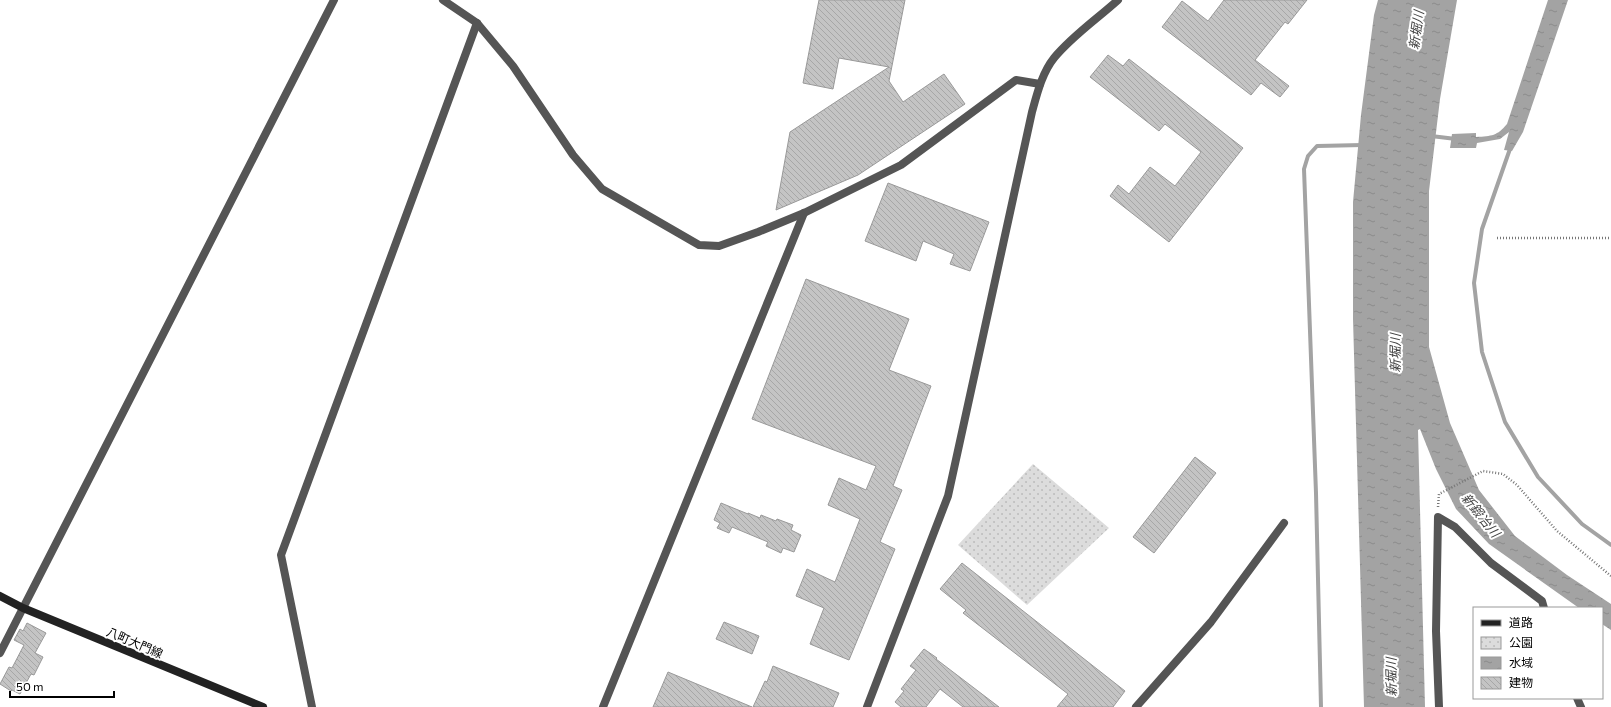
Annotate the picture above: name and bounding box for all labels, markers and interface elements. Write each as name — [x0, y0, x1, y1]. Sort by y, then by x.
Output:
water label: 新堀川 — [1405, 8, 1427, 50]
water label: 新堀川 — [1387, 332, 1403, 373]
water label: 新鍛冶川 — [1458, 490, 1505, 542]
legend — [1473, 607, 1603, 699]
text: 道路 — [1509, 615, 1533, 629]
street label: 八町大門線 — [105, 624, 165, 660]
text: 公園 — [1509, 635, 1533, 649]
water label: 新堀川 — [1383, 655, 1399, 697]
text: 水域 — [1509, 655, 1533, 669]
scale bar — [10, 673, 114, 699]
text: 建物 — [1509, 675, 1533, 689]
text: 50 m — [16, 679, 44, 693]

